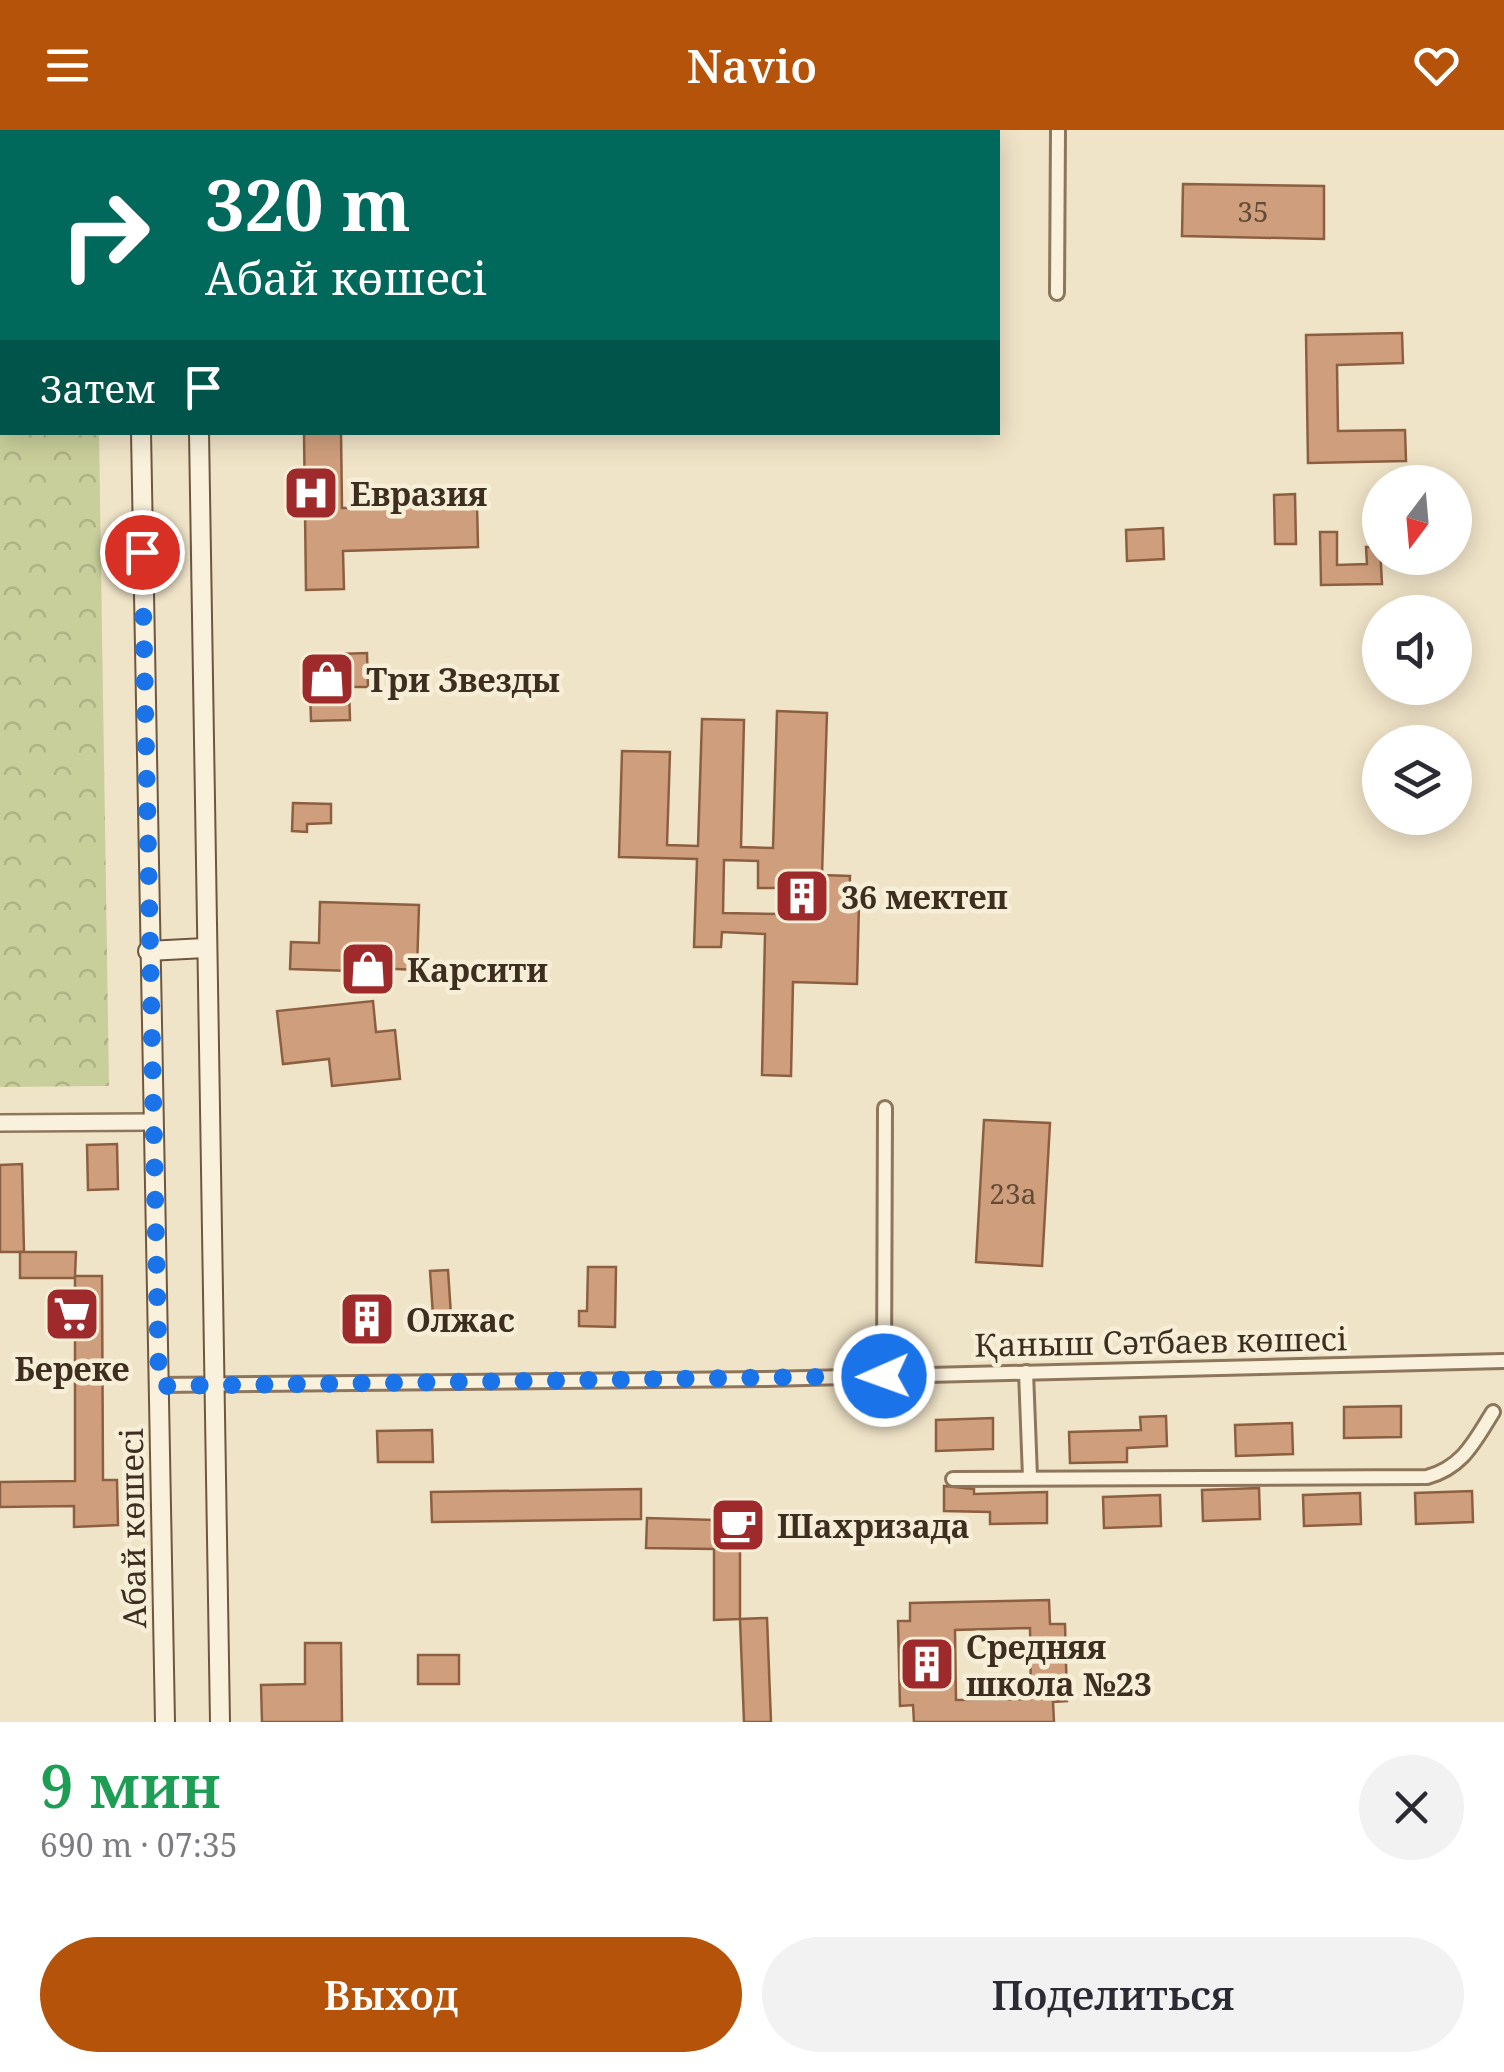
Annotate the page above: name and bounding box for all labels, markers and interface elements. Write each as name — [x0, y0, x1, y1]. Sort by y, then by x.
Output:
text: Navio — [687, 35, 817, 96]
icon: menu — [40, 38, 95, 93]
icon: heart — [1409, 38, 1464, 93]
text: 320 m — [205, 156, 411, 252]
icon: right — [40, 170, 170, 300]
house number: 35 — [1237, 192, 1269, 230]
text: Абай көшесі — [205, 247, 487, 308]
icon: arrive — [176, 360, 231, 415]
text: Затем — [40, 362, 156, 414]
hospital icon: Евразия — [281, 463, 341, 523]
north arrow — [1362, 465, 1472, 575]
map controls — [1362, 465, 1472, 835]
place label: Евразия — [350, 472, 487, 515]
pin — [100, 510, 185, 595]
icon: arrive — [115, 525, 170, 580]
button: sound — [1362, 595, 1472, 705]
shop icon: Три Звезды — [297, 649, 357, 709]
place label: Три Звезды — [366, 658, 560, 701]
button: layers — [1362, 725, 1472, 835]
building icon: 36 мектеп — [772, 866, 832, 926]
place label: 36 мектеп — [841, 875, 1008, 918]
shop icon: Карсити — [338, 939, 398, 999]
place label: Карсити — [407, 948, 548, 991]
house number: 23а — [989, 1174, 1037, 1212]
supermarket icon: Береке — [42, 1284, 102, 1344]
building icon: Олжас — [337, 1289, 397, 1349]
place label: Олжас — [406, 1298, 515, 1341]
street label: Қаныш Сәтбаев көшесі — [974, 1316, 1348, 1366]
position arrow — [832, 1324, 936, 1428]
place label: Береке — [14, 1347, 130, 1390]
street label: Абай көшесі — [109, 1427, 155, 1629]
cafe icon: Шахризада — [708, 1495, 768, 1555]
place label: Шахризада — [777, 1504, 970, 1547]
place label: Средняя школа №23 — [966, 1625, 1152, 1705]
building icon: Средняя школа №23 — [897, 1634, 957, 1694]
text: 9 мин — [40, 1744, 221, 1826]
button: close — [1359, 1755, 1464, 1860]
text: 690 m · 07:35 — [40, 1823, 238, 1866]
button: Выход — [40, 1937, 742, 2052]
button: Поделиться — [762, 1937, 1464, 2052]

